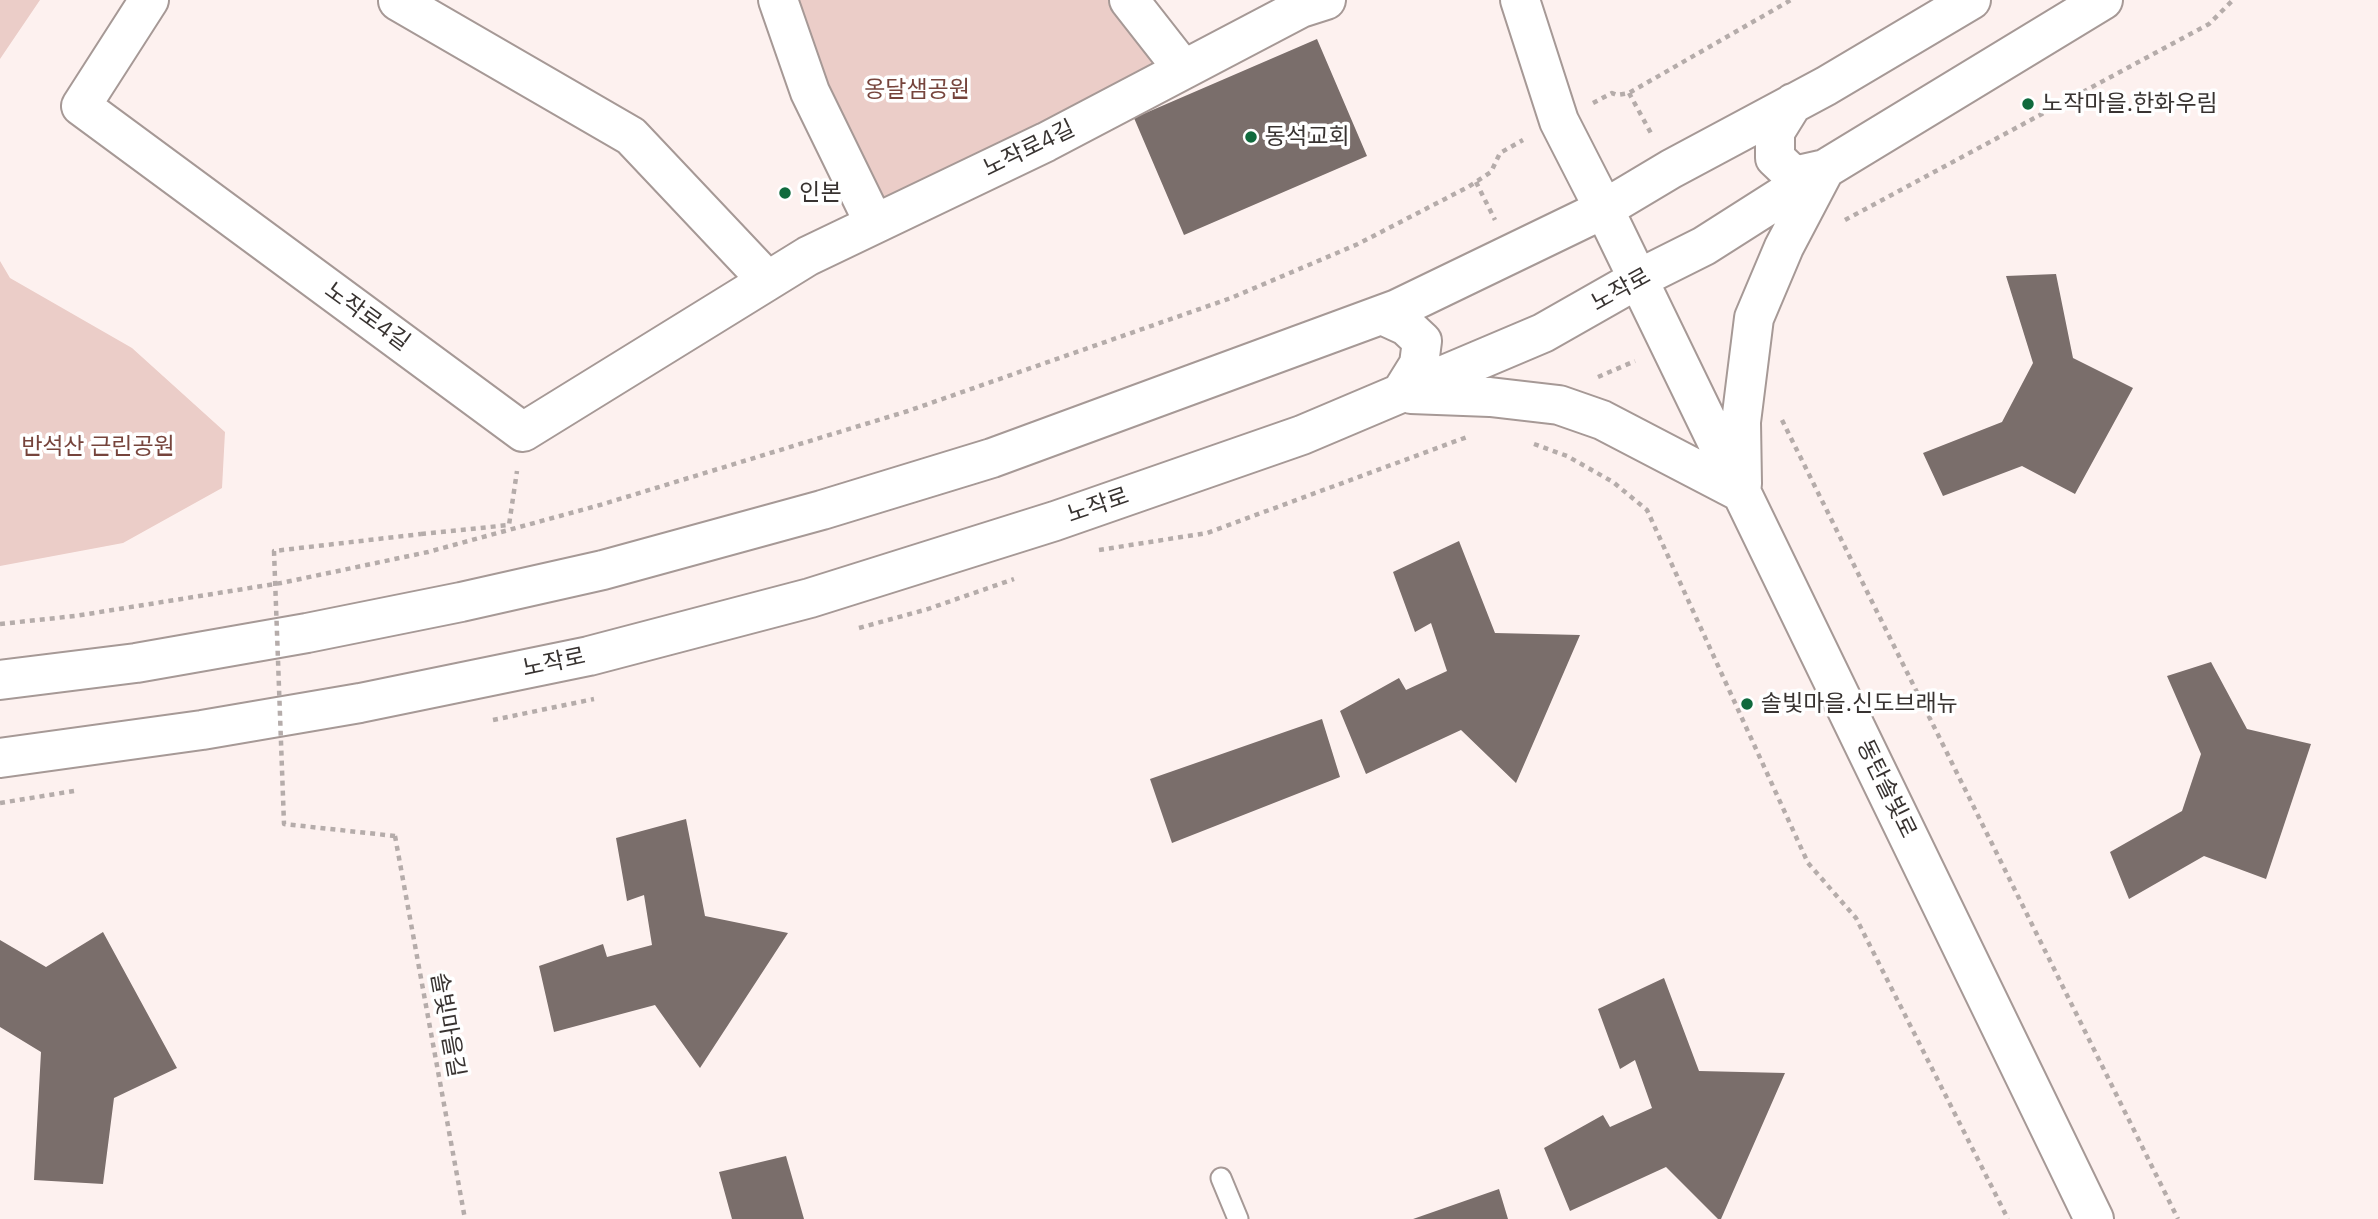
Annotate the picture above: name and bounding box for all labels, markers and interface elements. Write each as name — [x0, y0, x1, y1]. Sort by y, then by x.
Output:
park label: 옹달샘공원 — [864, 76, 970, 104]
place label: 노작마을.한화우림 — [2042, 90, 2218, 118]
marker: 노작마을.한화우림 — [2020, 96, 2036, 112]
street label: 노작로4길 — [979, 115, 1079, 183]
place label: 동석교회 — [1265, 123, 1350, 151]
marker: 동석교회 — [1243, 129, 1259, 145]
place label: 인본 — [799, 179, 841, 207]
marker: 인본 — [777, 185, 793, 201]
street label: 노작로 — [1587, 263, 1655, 317]
street label: 노작로4길 — [319, 277, 415, 357]
park label: 반석산 근린공원 — [21, 433, 175, 461]
street label: 노작로 — [1063, 483, 1133, 529]
street label: 노작로 — [520, 643, 588, 683]
place label: 솔빛마을.신도브래뉴 — [1761, 690, 1958, 718]
marker: 솔빛마을.신도브래뉴 — [1739, 696, 1755, 712]
street label: 동탄솔빛로 — [1850, 735, 1922, 843]
street label: 솔빛마을길 — [424, 971, 470, 1079]

